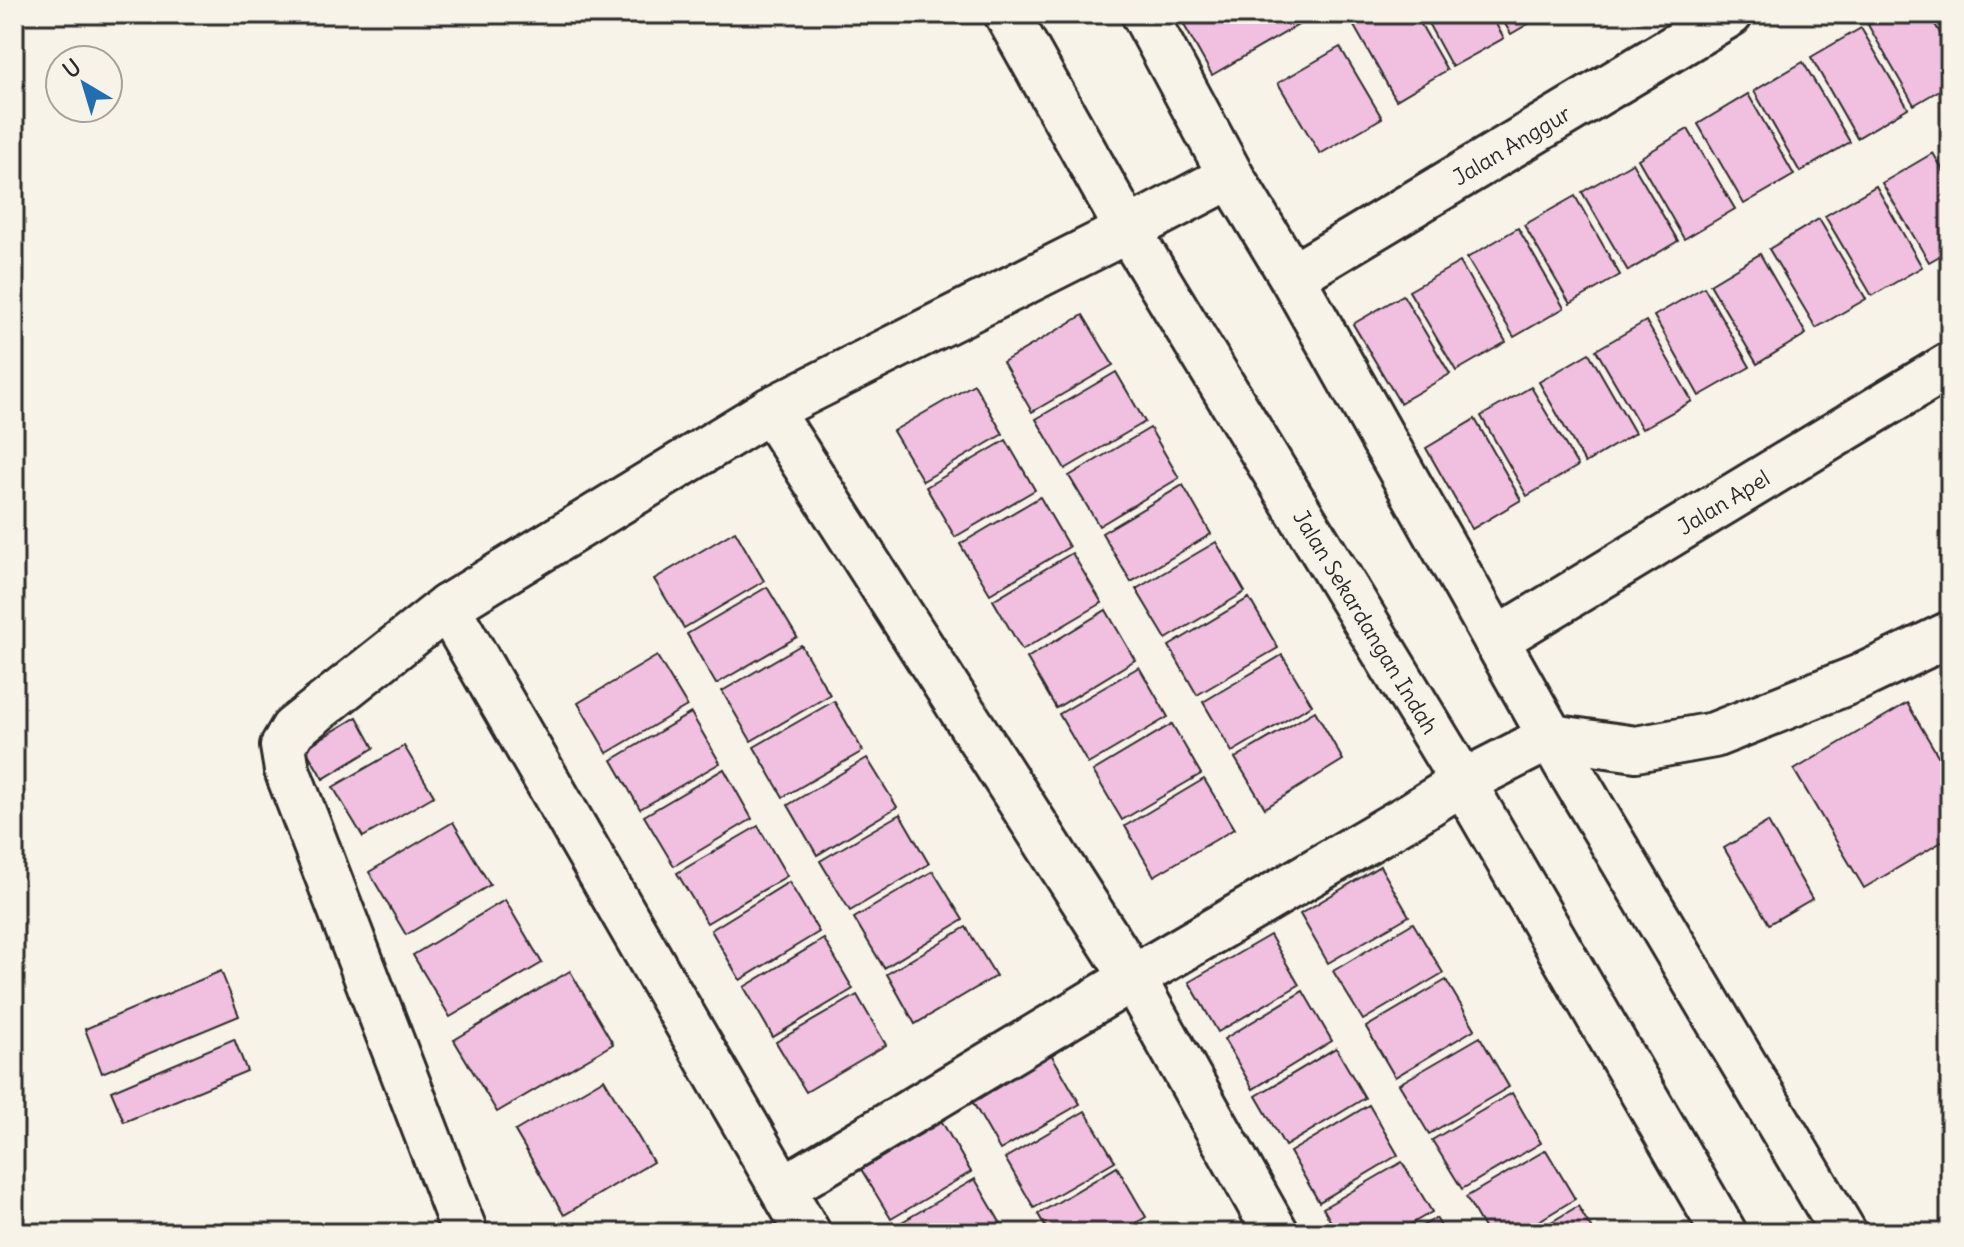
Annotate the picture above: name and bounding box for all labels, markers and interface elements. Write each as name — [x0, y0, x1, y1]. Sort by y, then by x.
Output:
north arrow — [44, 44, 124, 124]
text: U — [57, 53, 86, 84]
street label: Jalan Anggur — [1447, 99, 1575, 191]
street label: Jalan Apel — [1672, 464, 1775, 541]
street label: Jalan Sekardangan Indah — [1287, 505, 1445, 739]

